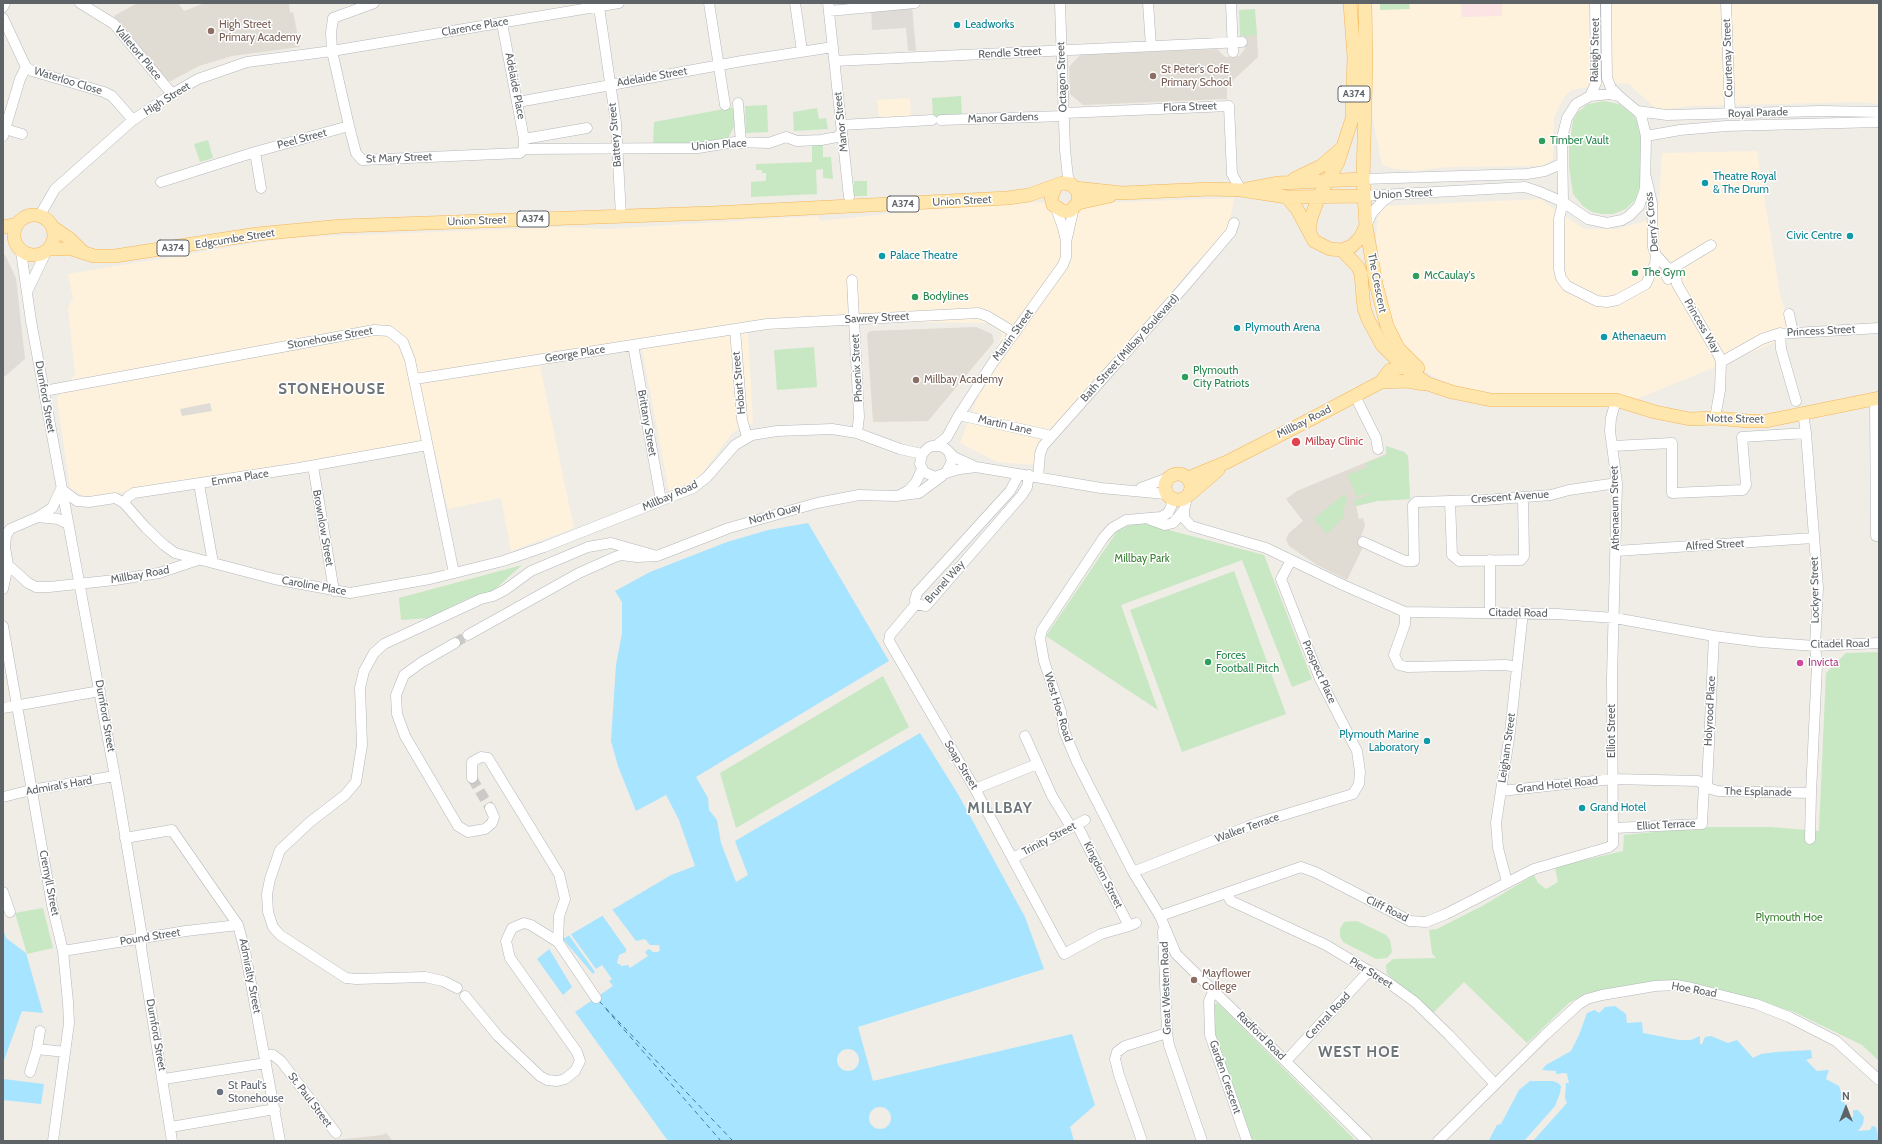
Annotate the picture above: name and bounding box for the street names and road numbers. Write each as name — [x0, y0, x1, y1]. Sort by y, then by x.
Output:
street label: Clarence Place — [441, 15, 509, 39]
street label: Raleigh Street — [1588, 18, 1602, 82]
street label: Courtenay Street — [1720, 18, 1736, 98]
street label: Valletort Place — [112, 23, 164, 83]
street label: Octagon Street — [1054, 41, 1070, 113]
street label: Rendle Street — [978, 45, 1042, 61]
street label: Adelaide Place — [502, 52, 528, 120]
street label: Waterloo Close — [32, 64, 104, 98]
street label: Adelaide Street — [616, 64, 688, 90]
street label: High Street — [141, 80, 193, 118]
road number: A374 — [1338, 86, 1370, 102]
street label: Manor Street — [831, 91, 851, 153]
street label: Flora Street — [1163, 99, 1217, 115]
street label: Battery Street — [606, 102, 624, 168]
street label: Royal Parade — [1728, 105, 1788, 121]
street label: Manor Gardens — [967, 110, 1039, 126]
street label: Peel Street — [276, 126, 328, 152]
street label: Union Place — [691, 136, 747, 154]
street label: St Mary Street — [366, 150, 432, 166]
street label: Union Street — [1373, 186, 1433, 202]
street label: Derry's Cross — [1642, 191, 1662, 253]
street label: Union Street — [932, 193, 992, 209]
road number: A374 — [887, 196, 919, 212]
road number: A374 — [517, 211, 549, 227]
street label: Union Street — [447, 213, 507, 229]
street label: Edgcumbe Street — [194, 226, 276, 252]
road number: A374 — [157, 240, 189, 256]
street label: The Crescent — [1365, 252, 1389, 314]
street label: Bath Street (Milbay Boulevard) — [1078, 291, 1182, 405]
street label: Princess Way — [1681, 296, 1723, 356]
street label: Martin Street — [990, 307, 1036, 363]
street label: Sawrey Street — [844, 310, 910, 326]
street label: Princess Street — [1786, 323, 1856, 339]
street label: Stonehouse Street — [286, 324, 374, 352]
street label: Phoenix Street — [849, 334, 865, 402]
street label: George Place — [544, 343, 606, 365]
street label: Hobart Street — [730, 351, 748, 415]
street label: Durnford Street — [32, 360, 58, 434]
street label: Brittany Street — [635, 389, 659, 457]
street label: Millbay Road — [1275, 403, 1333, 441]
street label: Martin Lane — [977, 412, 1033, 438]
street label: Notte Street — [1706, 412, 1764, 426]
street label: Athenaeum Street — [1608, 465, 1622, 551]
street label: Emma Place — [210, 467, 270, 489]
street label: Millbay Road — [640, 478, 700, 514]
street label: Crescent Avenue — [1471, 488, 1549, 506]
street label: Brownlow Street — [310, 489, 336, 567]
street label: North Quay — [747, 500, 803, 528]
street label: Alfred Street — [1685, 537, 1745, 553]
street label: Lockyer Street — [1808, 557, 1822, 623]
street label: Brunel Way — [922, 558, 968, 606]
street label: Millbay Road — [110, 563, 170, 587]
street label: Caroline Place — [281, 574, 347, 598]
street label: Citadel Road — [1488, 606, 1548, 620]
street label: Citadel Road — [1810, 637, 1870, 651]
street label: Prospect Place — [1299, 638, 1339, 706]
street label: West Hoe Road — [1041, 671, 1075, 743]
street label: Holyrood Place — [1702, 675, 1718, 747]
street label: Durnford Street — [92, 679, 118, 753]
street label: Elliot Street — [1605, 704, 1619, 758]
street label: Leigham Street — [1496, 712, 1518, 784]
street label: Soap Street — [941, 738, 981, 792]
street label: Admiral's Hard — [25, 774, 93, 798]
street label: Grand Hotel Road — [1515, 774, 1599, 796]
street label: The Esplanade — [1724, 785, 1792, 799]
street label: Walker Terrace — [1213, 810, 1281, 846]
street label: Elliot Terrace — [1636, 817, 1696, 833]
street label: Trinity Street — [1020, 819, 1078, 859]
street label: Kingdom Street — [1081, 839, 1125, 911]
street label: Cremyll Street — [36, 849, 62, 917]
street label: Cliff Road — [1364, 893, 1410, 925]
street label: Pound Street — [119, 926, 181, 948]
street label: Admiralty Street — [236, 937, 264, 1015]
street label: Great Western Road — [1158, 941, 1174, 1035]
street label: Pier Street — [1347, 955, 1395, 991]
street label: Hoe Road — [1670, 980, 1718, 1000]
street label: Central Road — [1303, 990, 1353, 1042]
street label: Durnford Street — [143, 998, 169, 1072]
street label: Radford Road — [1234, 1009, 1288, 1063]
street label: Garden Crescent — [1206, 1038, 1244, 1116]
street label: St. Paul Street — [285, 1070, 335, 1130]

